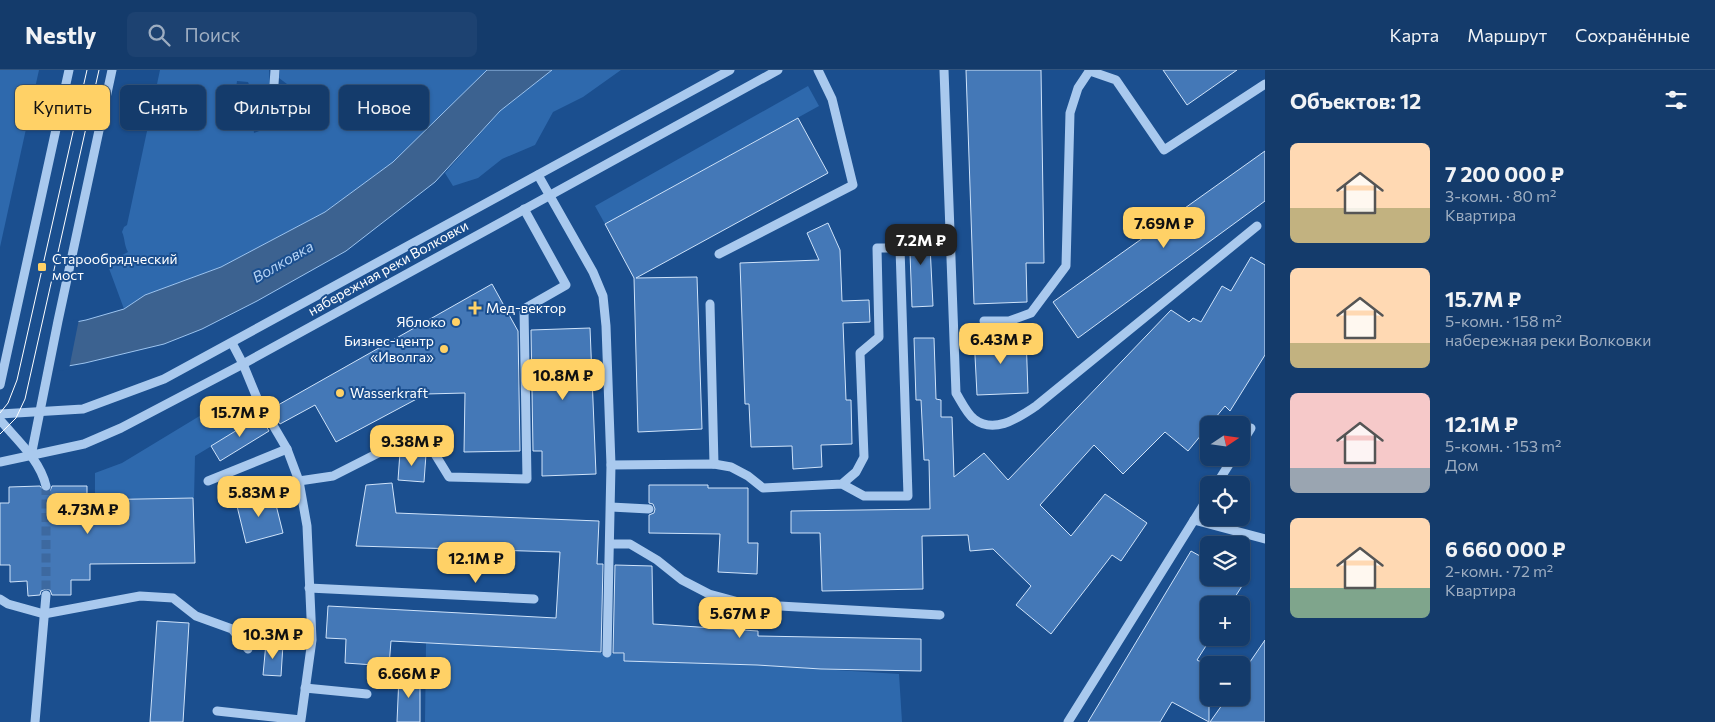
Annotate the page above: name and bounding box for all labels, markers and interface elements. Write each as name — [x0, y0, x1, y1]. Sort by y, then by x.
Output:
search box — [127, 12, 477, 57]
text: Nestly — [25, 20, 97, 49]
icon: search — [145, 21, 173, 49]
text: Поиск — [185, 23, 241, 46]
text: Карта — [1390, 24, 1439, 46]
text: Маршрут — [1467, 24, 1547, 46]
text: Сохранённые — [1575, 24, 1690, 46]
chip: Купить — [15, 85, 110, 130]
chip: Снять — [120, 85, 206, 130]
chip: Фильтры — [216, 85, 329, 130]
chip: Новое — [339, 85, 429, 130]
icon: filters — [1662, 86, 1690, 114]
text: Объектов: 12 — [1290, 88, 1421, 113]
text: 7 200 000 ₽ — [1445, 161, 1564, 186]
icon: home — [1330, 163, 1390, 223]
text: 3-комн. · 80 m² — [1445, 186, 1556, 205]
text: Квартира — [1445, 205, 1516, 224]
pin: 7.69M ₽ — [1118, 206, 1210, 249]
text: 7.69M ₽ — [1134, 213, 1194, 232]
street label: набережная реки Волковки — [305, 216, 471, 319]
pin: 7.2M ₽ — [880, 224, 962, 266]
text: 7.2M ₽ — [896, 230, 946, 249]
water label: Волковка — [249, 236, 316, 286]
place label: Старообрядческий мост — [52, 250, 178, 283]
marker: Старообрядческий мост — [36, 261, 48, 273]
text: 15.7M ₽ — [1445, 286, 1521, 311]
icon: home — [1330, 288, 1390, 348]
place label: Мед-вектор — [486, 299, 566, 316]
marker: Мед-вектор — [468, 301, 482, 315]
text: 5-комн. · 158 m² — [1445, 311, 1562, 330]
place label: Яблоко — [396, 313, 446, 330]
marker: Яблоко — [450, 316, 462, 328]
pin: 6.43M ₽ — [955, 322, 1047, 365]
text: 6.43M ₽ — [970, 329, 1032, 348]
text: набережная реки Волковки — [1445, 330, 1652, 349]
place label: Бизнес-центр «Иволга» — [344, 332, 434, 365]
marker: Бизнес-центр «Иволга» — [438, 343, 450, 355]
pin: 10.8M ₽ — [517, 358, 609, 401]
text: 10.8M ₽ — [533, 365, 593, 384]
place label: Wasserkraft — [350, 384, 428, 401]
marker: Wasserkraft — [334, 387, 346, 399]
pin: 15.7M ₽ — [194, 396, 286, 438]
text: 15.7M ₽ — [211, 402, 269, 421]
text: 12.1M ₽ — [1445, 411, 1518, 436]
icon: home — [1330, 413, 1390, 473]
north arrow — [1200, 416, 1250, 466]
map controls — [1200, 416, 1250, 706]
pin: 9.38M ₽ — [366, 424, 458, 467]
text: 9.38M ₽ — [381, 431, 443, 450]
text: 5-комн. · 153 m² — [1445, 436, 1561, 455]
text: Дом — [1445, 455, 1478, 474]
pin: 5.83M ₽ — [213, 476, 305, 518]
button: locate — [1200, 476, 1250, 526]
text: 5.83M ₽ — [228, 482, 290, 501]
pin: 4.73M ₽ — [42, 492, 134, 535]
text: 4.73M ₽ — [58, 499, 118, 518]
button: layers — [1200, 536, 1250, 586]
text: 6 660 000 ₽ — [1445, 536, 1566, 561]
icon: home — [1330, 538, 1390, 598]
pin: 12.1M ₽ — [430, 542, 522, 584]
text: 12.1M ₽ — [448, 548, 504, 567]
text: 2-комн. · 72 m² — [1445, 561, 1553, 580]
text: Квартира — [1445, 580, 1516, 599]
pin: 5.67M ₽ — [694, 596, 786, 639]
button: + — [1200, 596, 1250, 646]
text: 5.67M ₽ — [710, 603, 770, 622]
pin: 10.3M ₽ — [227, 618, 319, 660]
text: 10.3M ₽ — [243, 624, 303, 643]
pin: 6.66M ₽ — [363, 656, 455, 699]
button: − — [1200, 656, 1250, 706]
text: 6.66M ₽ — [378, 663, 440, 682]

